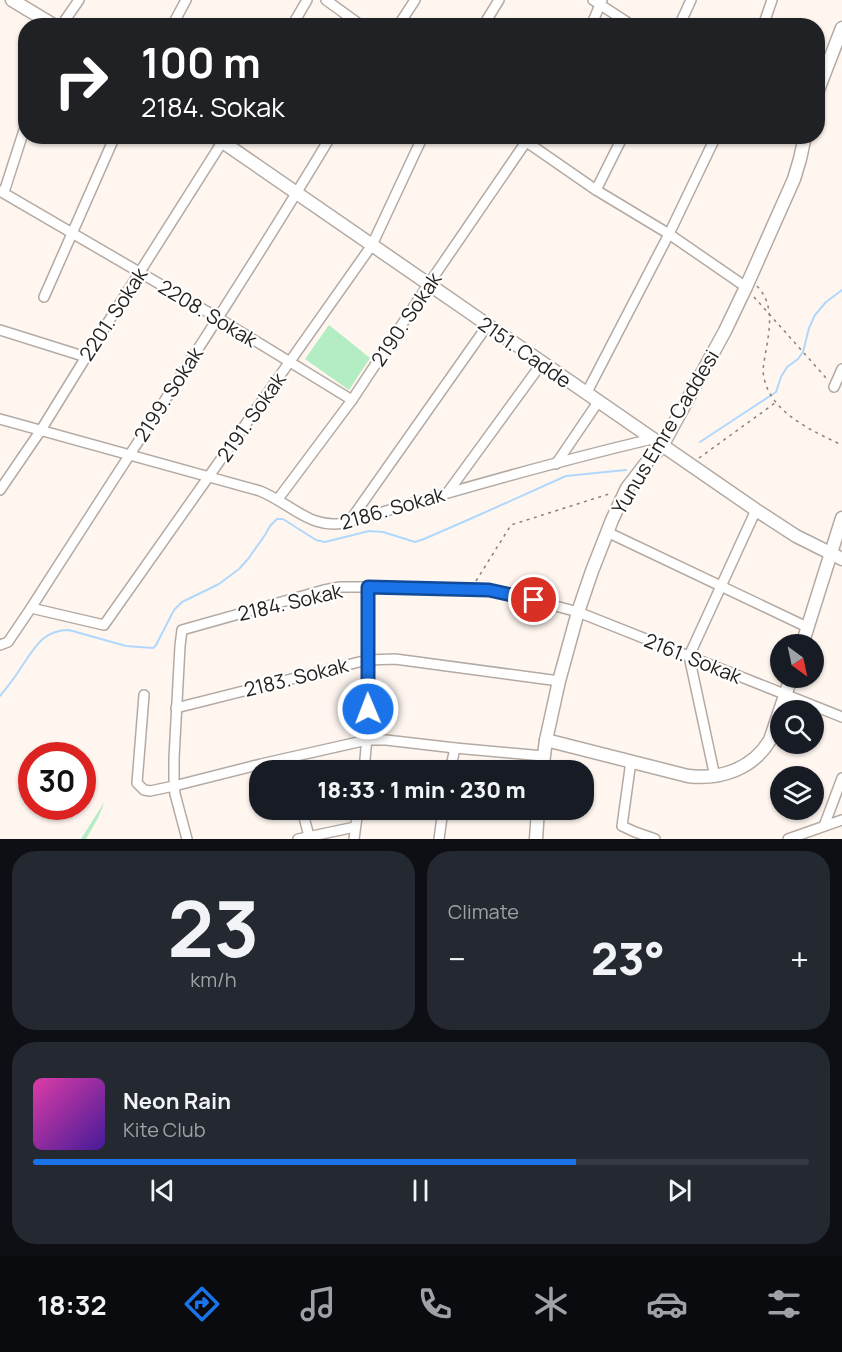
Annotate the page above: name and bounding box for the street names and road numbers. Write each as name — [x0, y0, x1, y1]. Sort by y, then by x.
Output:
street label: 2201. Sokak — [73, 261, 154, 366]
street label: 2190. Sokak — [365, 266, 448, 371]
street label: 2208. Sokak — [154, 273, 263, 354]
street label: 2151. Cadde — [473, 310, 577, 394]
street label: 2199. Sokak — [127, 341, 209, 447]
street label: Yunus Emre Caddesi — [605, 345, 725, 519]
street label: 2191. Sokak — [210, 366, 292, 467]
street label: 2186. Sokak — [337, 480, 448, 536]
street label: 2184. Sokak — [235, 577, 346, 627]
street label: 2161. Sokak — [640, 626, 747, 690]
street label: 2183. Sokak — [241, 651, 352, 703]

